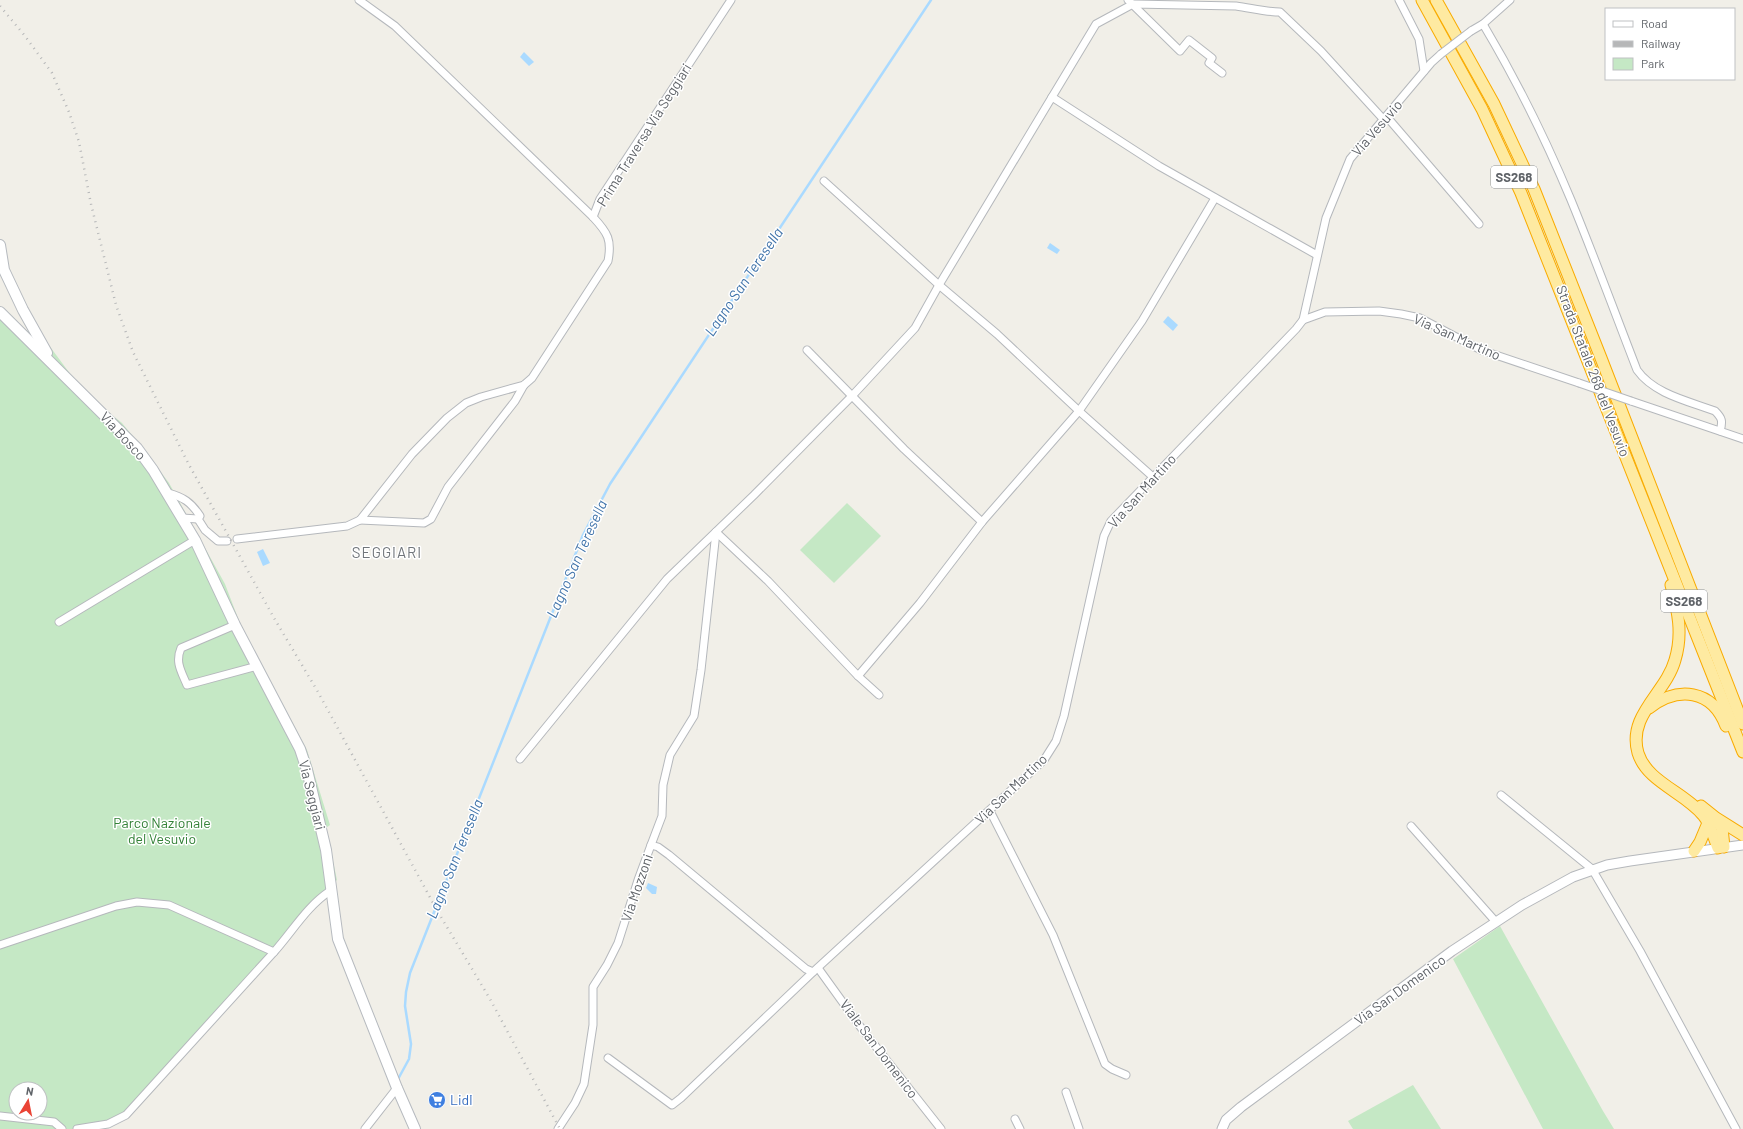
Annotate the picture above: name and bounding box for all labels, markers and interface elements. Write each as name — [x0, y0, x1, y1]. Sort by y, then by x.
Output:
legend — [1605, 8, 1735, 80]
text: Road — [1641, 16, 1668, 30]
text: Railway — [1641, 36, 1681, 50]
text: Park — [1641, 56, 1665, 70]
street label: Prima Traversa Via Seggiari — [593, 60, 695, 209]
street label: Via Vesuvio — [1348, 96, 1406, 159]
road number: SS268 — [1491, 166, 1537, 188]
water label: Lagno San Teresella — [700, 224, 786, 339]
street label: Strada Statale 268 del Vesuvio — [1553, 283, 1634, 459]
street label: Via San Martino — [1411, 310, 1503, 363]
street label: Via Bosco — [97, 408, 150, 463]
street label: Via San Martino — [1104, 450, 1179, 531]
water label: Lagno San Teresella — [542, 497, 610, 620]
district label: SEGGIARI — [352, 543, 422, 561]
road number: SS268 — [1661, 590, 1707, 612]
street label: Via San Martino — [971, 750, 1050, 827]
street label: Via Seggiari — [296, 758, 329, 832]
water label: Lagno San Teresella — [422, 796, 486, 921]
park label: Parco Nazionale del Vesuvio — [113, 814, 211, 847]
street label: Via Mozzoni — [617, 852, 656, 924]
street label: Via San Domenico — [1351, 951, 1449, 1028]
street label: Viale San Domenico — [837, 996, 922, 1101]
north arrow — [8, 1081, 48, 1121]
text: N — [25, 1084, 35, 1098]
supermarket icon: Lidl — [427, 1090, 447, 1110]
place label: Lidl — [450, 1091, 472, 1108]

